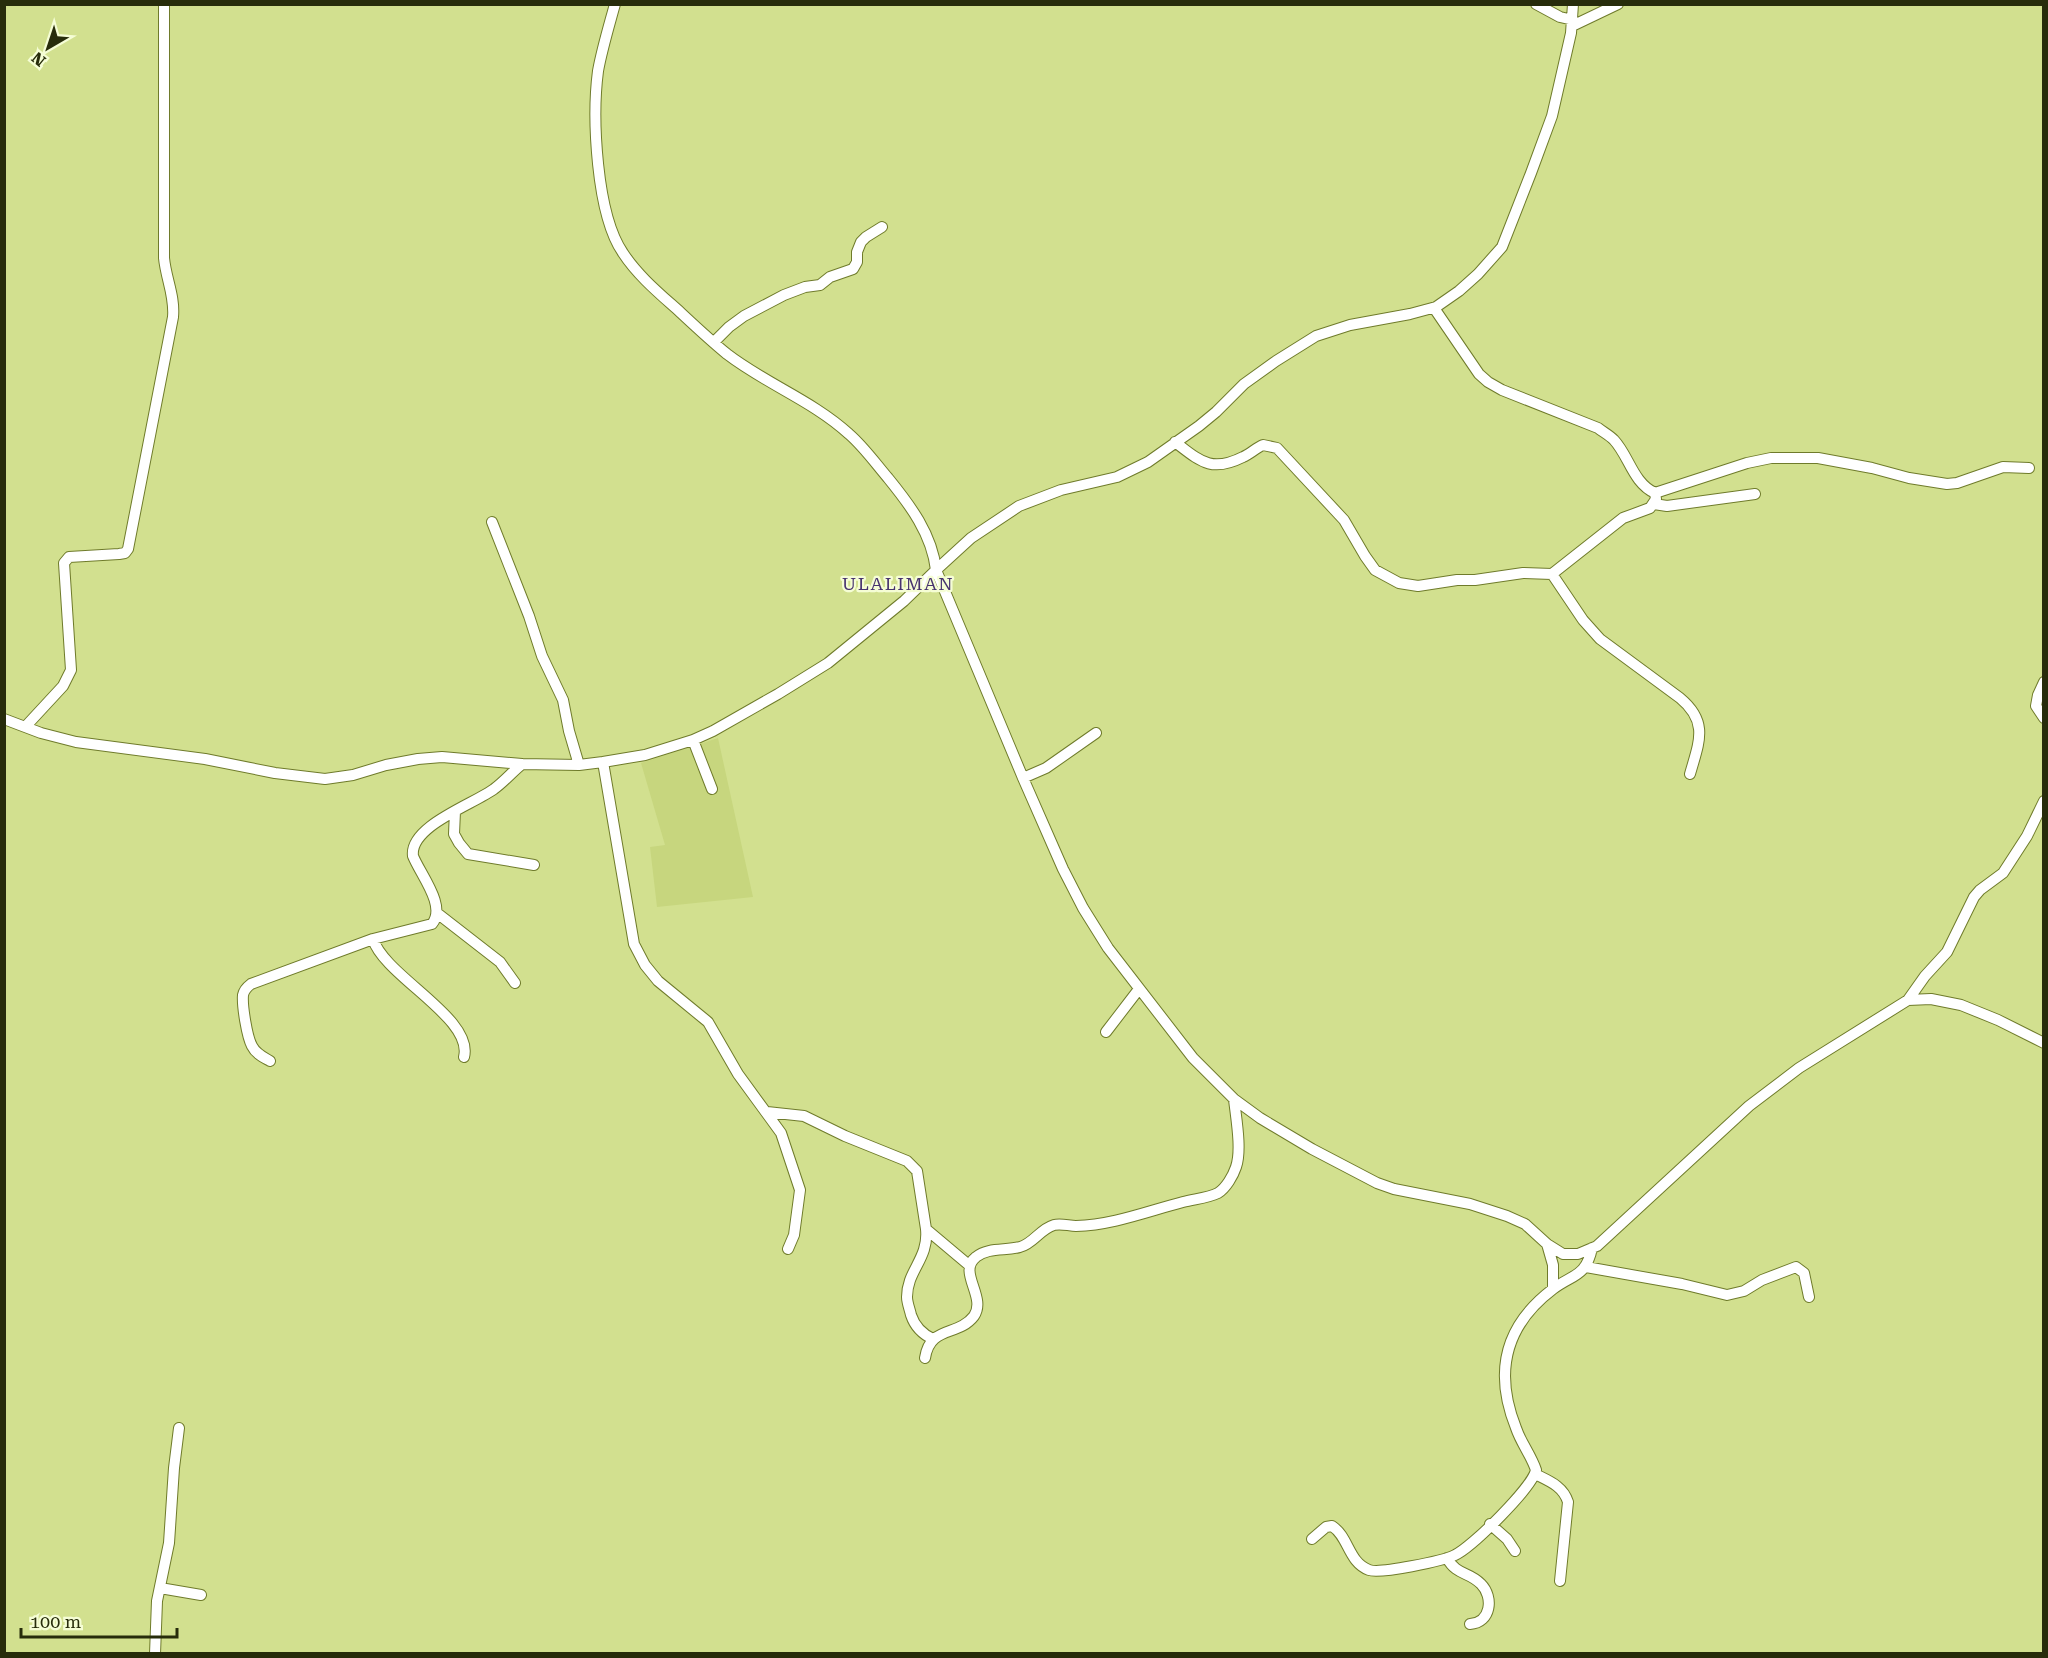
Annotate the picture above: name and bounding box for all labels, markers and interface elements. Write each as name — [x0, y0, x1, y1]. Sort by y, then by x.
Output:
north arrow — [18, 18, 78, 78]
text: N — [28, 48, 50, 71]
district label: ULALIMAN — [842, 573, 954, 594]
scale bar — [21, 1601, 177, 1639]
text: 100 m — [30, 1611, 81, 1632]

